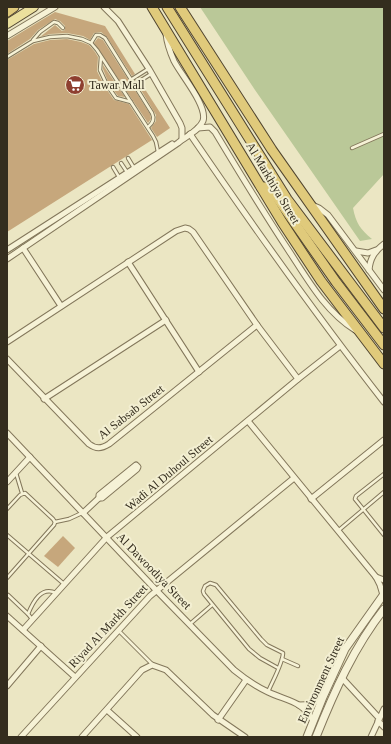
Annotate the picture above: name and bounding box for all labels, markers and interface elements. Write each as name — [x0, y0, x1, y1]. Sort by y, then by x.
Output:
supermarket icon: Tawar Mall — [64, 74, 86, 96]
place label: Tawar Mall — [89, 78, 145, 92]
street label: Al Markhiya Street — [243, 140, 303, 227]
street label: Al Sabsab Street — [95, 381, 167, 442]
street label: Wadi Al Duhoul Street — [123, 432, 216, 514]
street label: Al Dawoodiya Street — [114, 530, 195, 613]
street label: Riyad Al Markh Street — [66, 581, 151, 671]
street label: Environment Street — [295, 634, 347, 725]

